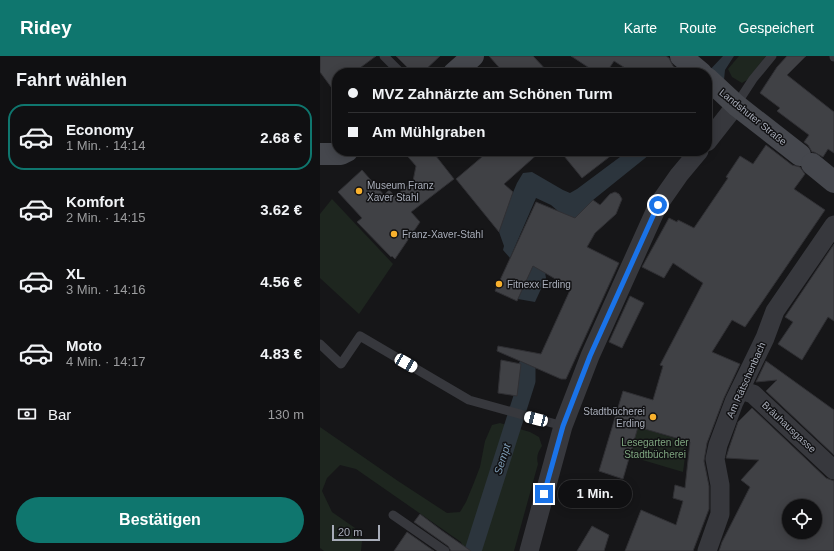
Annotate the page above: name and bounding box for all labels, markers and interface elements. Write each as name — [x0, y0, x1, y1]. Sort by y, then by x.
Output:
text: Ridey — [20, 17, 72, 38]
text: Karte — [624, 20, 657, 36]
text: Route — [679, 20, 717, 36]
text: Gespeichert — [739, 20, 814, 36]
text: Fahrt wählen — [16, 70, 127, 90]
text: MVZ Zahnärzte am Schönen Turm — [372, 85, 613, 102]
street label: Landshuter Straße — [717, 87, 789, 148]
icon: car — [18, 119, 54, 155]
text: Economy — [66, 121, 134, 138]
text: Am Mühlgraben — [372, 123, 485, 140]
text: 2.68 € — [260, 129, 302, 146]
text: 1 Min. · 14:14 — [66, 138, 146, 153]
place label: Museum Franz Xaver Stahl — [367, 180, 434, 203]
marker: Museum Franz Xaver Stahl — [354, 186, 364, 196]
icon: car — [18, 191, 54, 227]
text: Komfort — [66, 193, 124, 210]
route start — [649, 196, 667, 214]
text: 3.62 € — [260, 201, 302, 218]
text: 2 Min. · 14:15 — [66, 210, 146, 225]
marker: Franz-Xaver-Stahl — [389, 229, 399, 239]
place label: Franz-Xaver-Stahl — [402, 229, 483, 240]
icon: car — [18, 263, 54, 299]
text: XL — [66, 265, 85, 282]
text: 4.56 € — [260, 273, 302, 290]
marker: Fitnexx Erding — [494, 279, 504, 289]
place label: Fitnexx Erding — [507, 279, 571, 290]
text: 3 Min. · 14:16 — [66, 282, 146, 297]
icon: car — [18, 335, 54, 371]
text: Moto — [66, 337, 102, 354]
street label: Am Rätschenbach — [724, 340, 768, 420]
text: 4.83 € — [260, 345, 302, 362]
car — [393, 352, 419, 374]
text: 4 Min. · 14:17 — [66, 354, 146, 369]
street label: Bräuhausgasse — [760, 399, 818, 455]
icon: cash — [16, 403, 38, 425]
text: Bar — [48, 406, 71, 423]
place label: Stadtbücherei Erding — [583, 406, 645, 429]
text: 130 m — [268, 407, 304, 422]
car — [523, 410, 549, 428]
marker: Stadtbücherei Erding — [648, 412, 658, 422]
park label: Lesegarten der Stadtbücherei — [621, 437, 689, 460]
water label: Sempt — [491, 441, 513, 476]
callout: 1 Min. — [558, 480, 632, 508]
route end — [535, 485, 553, 503]
text: 1 Min. — [577, 486, 613, 501]
button: Bestätigen — [16, 497, 304, 543]
map controls — [782, 499, 822, 539]
button: locate — [782, 499, 822, 539]
scale bar — [332, 523, 380, 542]
text: 20 m — [338, 526, 362, 538]

